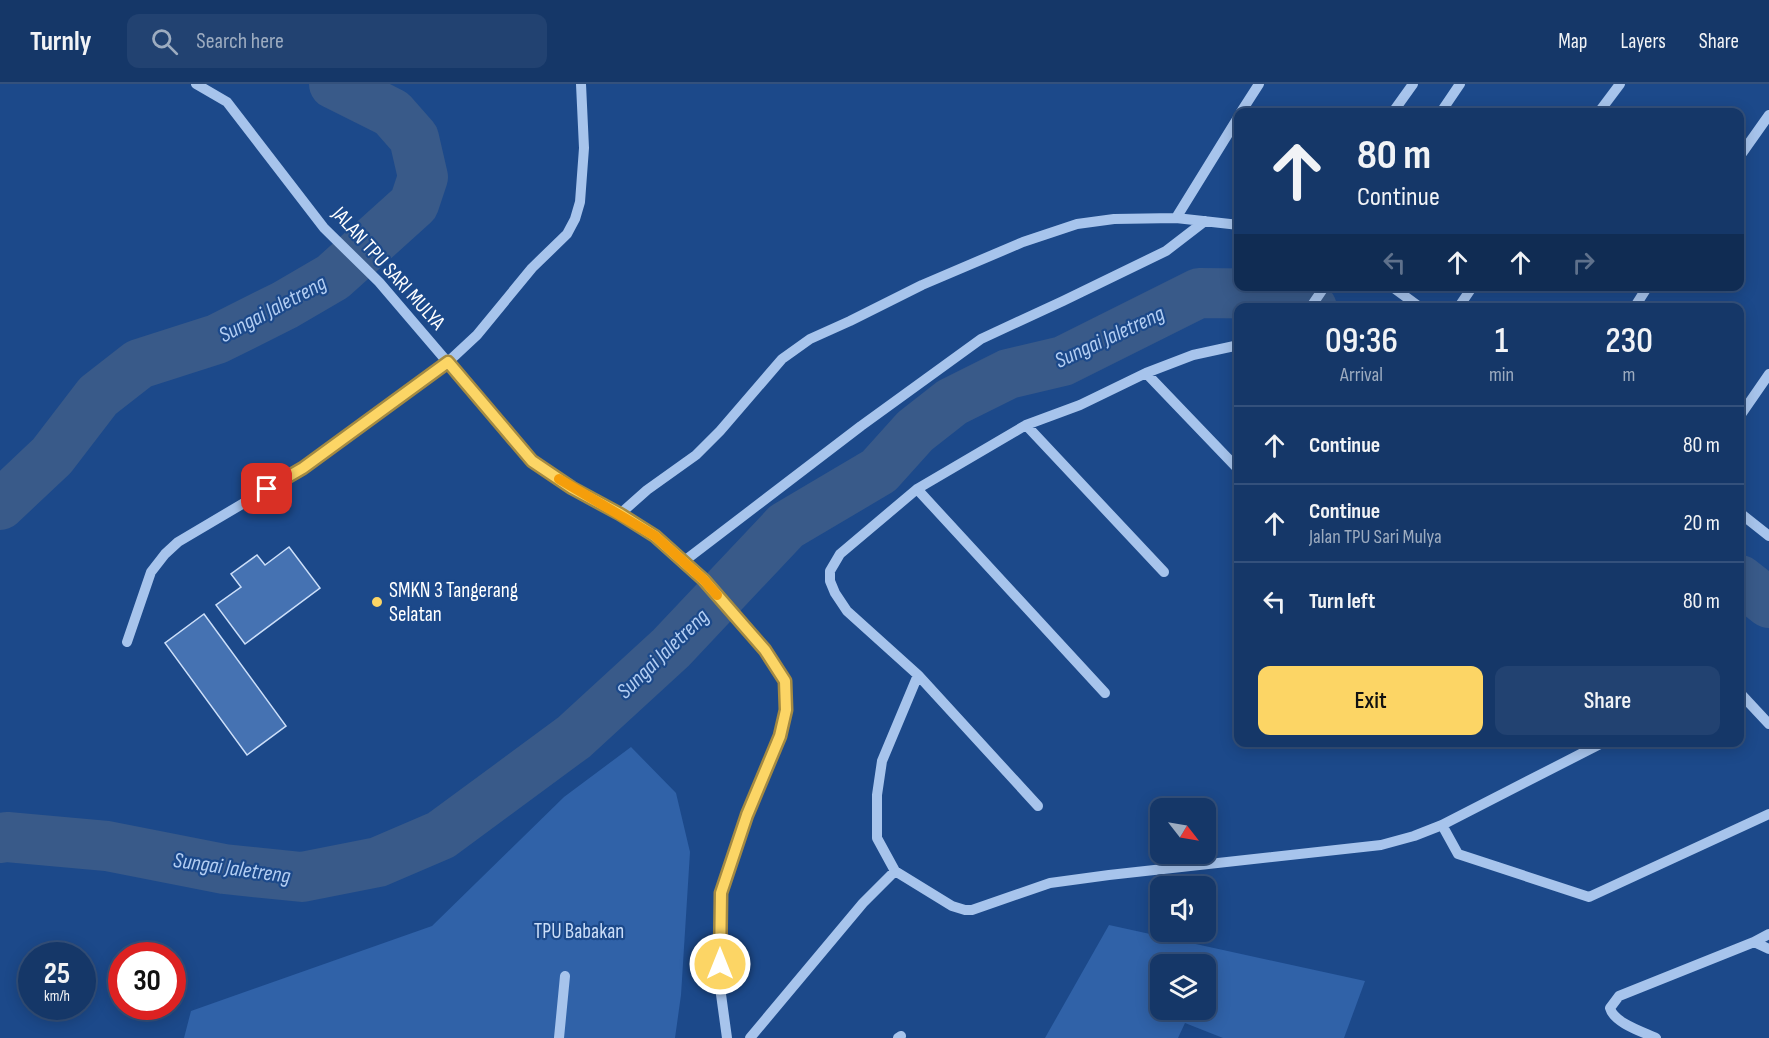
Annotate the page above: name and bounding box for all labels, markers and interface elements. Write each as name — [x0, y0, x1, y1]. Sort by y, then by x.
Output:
search box — [127, 14, 547, 68]
text: Turnly — [30, 25, 91, 58]
icon: search — [148, 25, 181, 58]
text: Search here — [196, 28, 284, 55]
text: Map — [1558, 29, 1587, 54]
text: Layers — [1620, 29, 1666, 54]
text: Share — [1699, 29, 1739, 54]
text: 80 m — [1357, 130, 1431, 181]
icon: ahead — [1258, 132, 1336, 210]
text: Continue — [1357, 181, 1440, 213]
street label: JALAN TPU SARI MULYA — [326, 201, 451, 336]
icon: left — [1378, 246, 1411, 279]
icon: ahead — [1441, 246, 1474, 279]
icon: ahead — [1504, 246, 1537, 279]
icon: right — [1567, 246, 1600, 279]
water label: Sungai Jaletreng — [214, 270, 331, 349]
water label: Sungai Jaletreng — [1051, 300, 1169, 374]
text: 09:36 — [1325, 320, 1398, 363]
text: 1 — [1495, 320, 1508, 363]
text: 230 — [1605, 320, 1653, 363]
text: Arrival — [1340, 363, 1383, 387]
text: min — [1489, 363, 1514, 387]
text: m — [1623, 363, 1635, 387]
icon: ahead — [1258, 429, 1291, 462]
text: Continue — [1309, 432, 1380, 459]
text: 80 m — [1683, 432, 1720, 459]
pin — [241, 463, 292, 514]
icon: arrive — [250, 472, 283, 505]
text: Continue — [1309, 498, 1380, 525]
icon: ahead — [1258, 507, 1291, 540]
text: 20 m — [1684, 510, 1720, 537]
text: Jalan TPU Sari Mulya — [1309, 525, 1442, 549]
place label: SMKN 3 Tangerang Selatan — [389, 578, 518, 627]
icon: left — [1258, 585, 1291, 618]
text: Turn left — [1309, 588, 1375, 615]
text: 80 m — [1683, 588, 1720, 615]
marker: SMKN 3 Tangerang Selatan — [370, 595, 384, 609]
water label: Sungai Jaletreng — [611, 603, 715, 705]
button: Exit — [1258, 666, 1483, 735]
button: Share — [1495, 666, 1720, 735]
north arrow — [1150, 798, 1216, 864]
map controls — [1150, 798, 1216, 1020]
water label: Sungai Jaletreng — [172, 847, 292, 890]
button: sound — [1150, 876, 1216, 942]
park label: TPU Babakan — [534, 919, 624, 944]
position arrow — [688, 932, 752, 996]
speed limit sign: 30 — [108, 942, 186, 1020]
button: layers — [1150, 954, 1216, 1020]
text: 25 — [44, 956, 70, 992]
text: km/h — [44, 987, 70, 1006]

